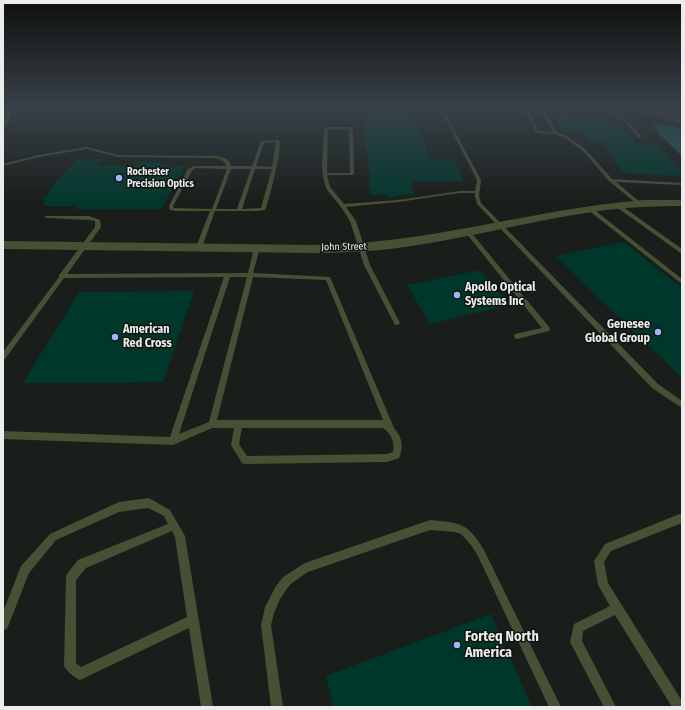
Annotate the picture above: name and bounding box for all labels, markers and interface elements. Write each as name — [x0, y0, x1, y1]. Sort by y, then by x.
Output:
place label: Rochester Precision Optics — [127, 166, 194, 190]
marker: Rochester Precision Optics — [114, 173, 124, 183]
street label: John Street — [321, 241, 367, 253]
place label: Apollo Optical Systems Inc — [465, 281, 535, 309]
marker: Apollo Optical Systems Inc — [452, 290, 462, 300]
place label: Genesee Global Group — [585, 318, 650, 346]
place label: American Red Cross — [123, 323, 172, 351]
marker: Genesee Global Group — [653, 327, 663, 337]
marker: American Red Cross — [110, 332, 120, 342]
place label: Forteq North America — [465, 629, 539, 662]
marker: Forteq North America — [452, 640, 462, 650]

